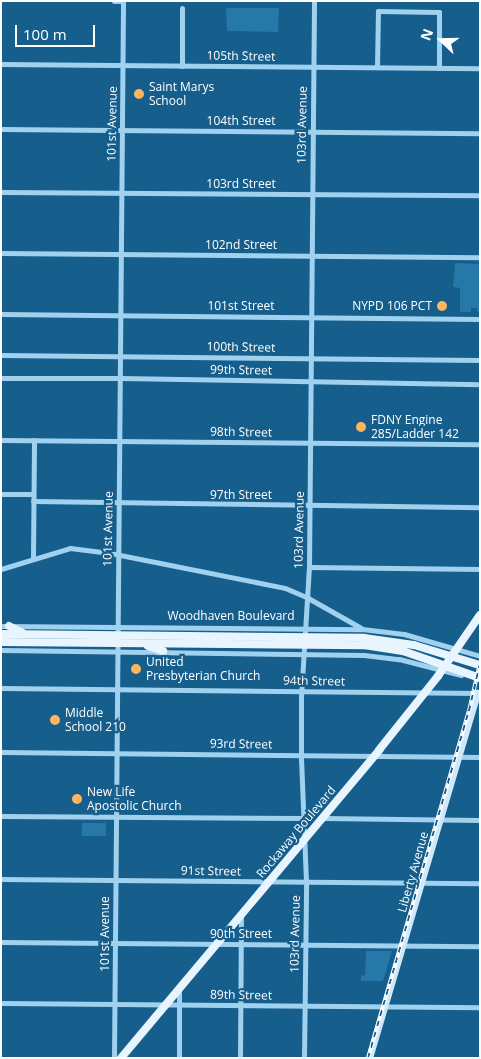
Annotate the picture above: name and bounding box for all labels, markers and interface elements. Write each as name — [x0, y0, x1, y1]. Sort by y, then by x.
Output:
scale bar — [18, 15, 98, 47]
north arrow — [416, 15, 466, 65]
text: 100 m — [23, 24, 67, 44]
text: N — [416, 26, 437, 43]
street label: 105th Street — [206, 48, 276, 64]
place label: Saint Marys School — [149, 80, 214, 108]
street label: 101st Avenue — [104, 86, 120, 162]
street label: 103rd Avenue — [294, 86, 310, 164]
marker: Saint Marys School — [133, 88, 145, 100]
street label: 104th Street — [207, 114, 275, 128]
street label: 103rd Street — [206, 177, 276, 191]
street label: 102nd Street — [205, 238, 277, 252]
street label: 101st Street — [207, 299, 275, 313]
place label: NYPD 106 PCT — [352, 299, 432, 313]
marker: NYPD 106 PCT — [436, 300, 448, 312]
street label: 100th Street — [206, 339, 276, 355]
street label: 99th Street — [210, 362, 272, 378]
place label: FDNY Engine 285/Ladder 142 — [371, 413, 459, 441]
marker: FDNY Engine 285/Ladder 142 — [355, 421, 367, 433]
street label: 98th Street — [210, 424, 272, 440]
street label: 97th Street — [210, 488, 272, 502]
street label: 101st Avenue — [100, 491, 116, 567]
street label: 103rd Avenue — [291, 491, 307, 569]
street label: Woodhaven Boulevard — [167, 609, 295, 623]
place label: United Presbyterian Church — [146, 655, 260, 683]
marker: United Presbyterian Church — [130, 663, 142, 675]
street label: 94th Street — [283, 673, 345, 689]
place label: Middle School 210 — [65, 706, 126, 734]
marker: Middle School 210 — [49, 714, 61, 726]
street label: 93rd Street — [210, 736, 272, 752]
street label: Rockaway Boulevard — [253, 783, 339, 881]
place label: New Life Apostolic Church — [87, 785, 182, 813]
marker: New Life Apostolic Church — [71, 793, 83, 805]
street label: Liberty Avenue — [395, 830, 431, 914]
street label: 91st Street — [181, 863, 241, 879]
street label: 103rd Avenue — [287, 895, 303, 973]
street label: 101st Avenue — [98, 896, 112, 972]
street label: 90th Street — [210, 927, 272, 941]
street label: 89th Street — [210, 987, 272, 1003]

